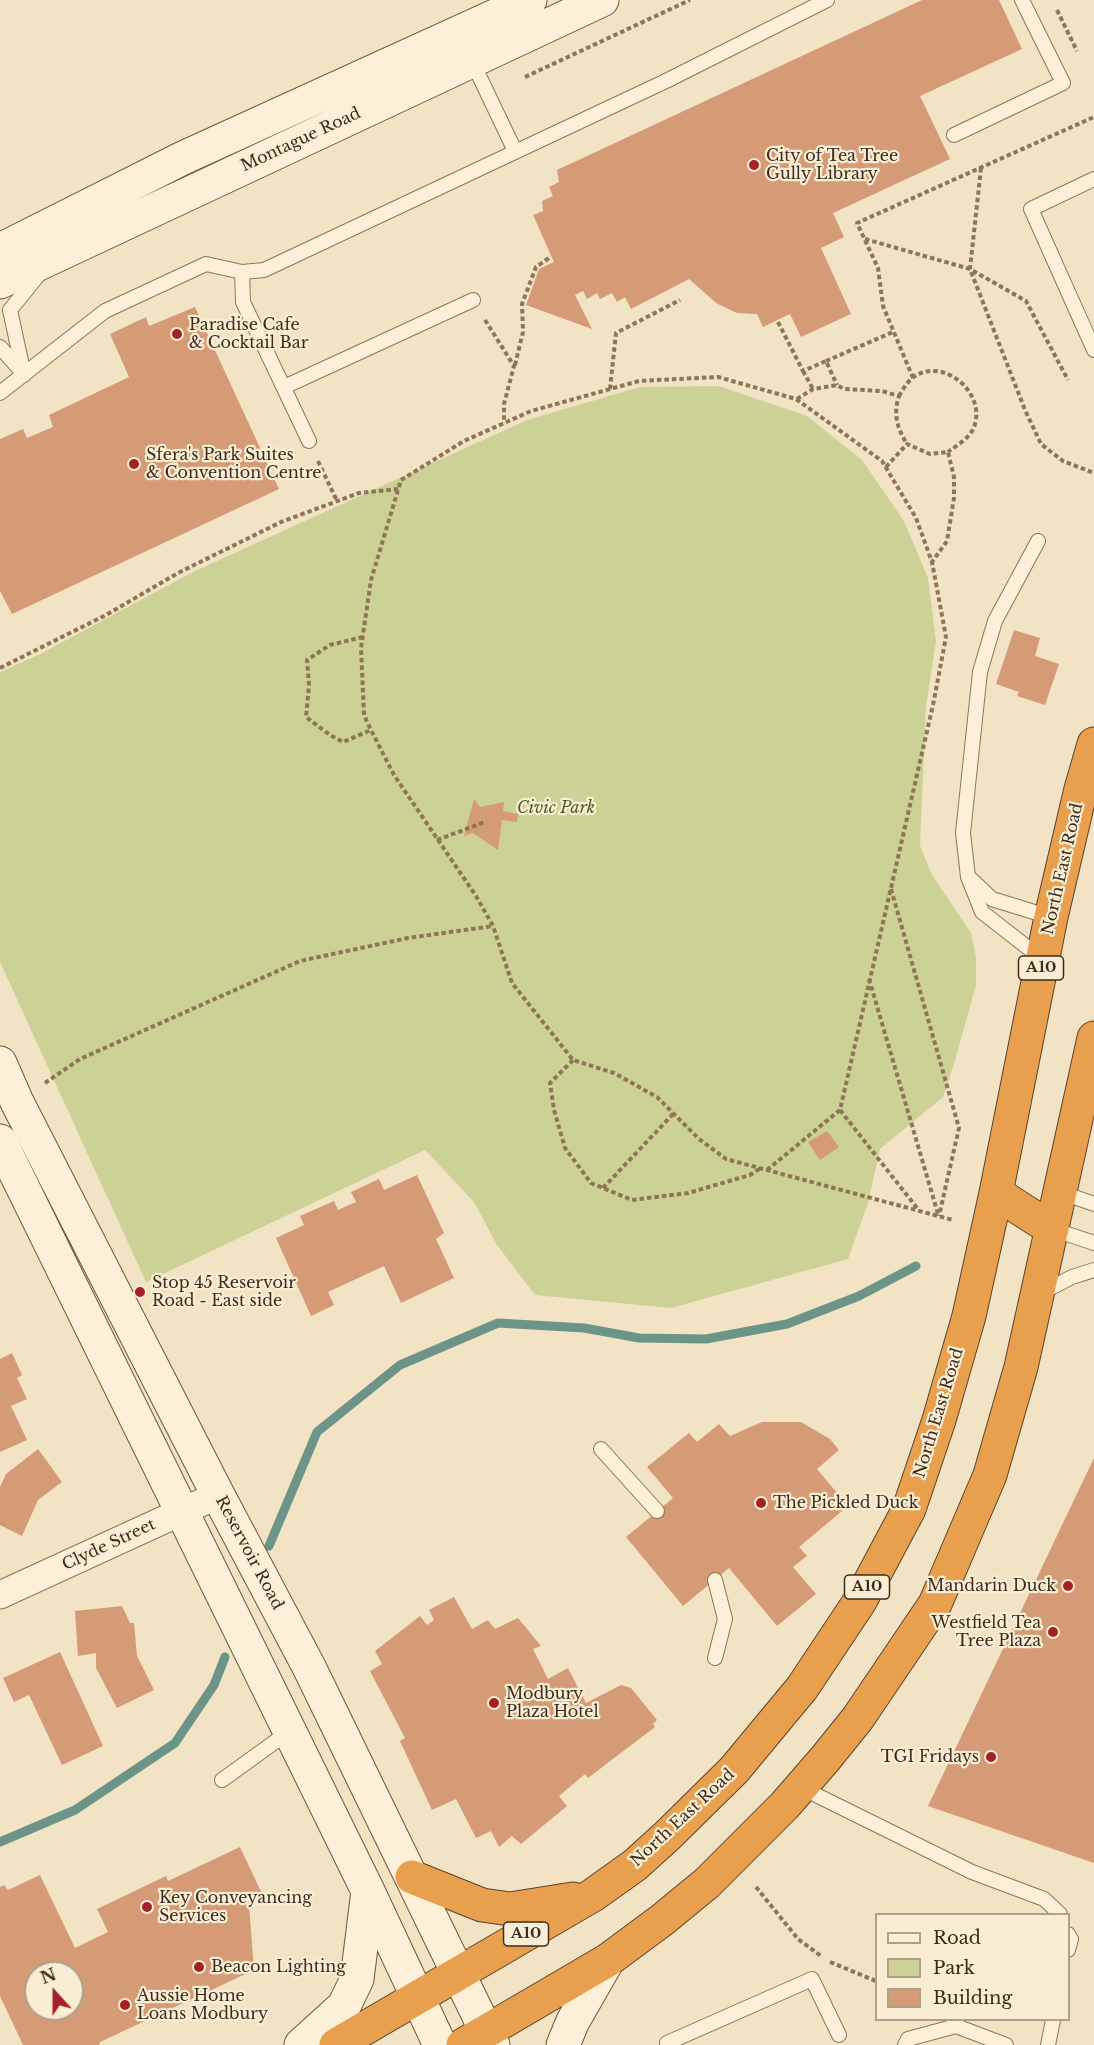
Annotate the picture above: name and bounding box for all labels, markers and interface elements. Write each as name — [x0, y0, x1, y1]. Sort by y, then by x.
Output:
street label: Montague Road — [238, 104, 364, 176]
place label: City of Tea Tree Gully Library — [766, 146, 898, 184]
marker: City of Tea Tree Gully Library — [747, 158, 761, 172]
place label: Paradise Cafe & Cocktail Bar — [189, 315, 308, 353]
marker: Paradise Cafe & Cocktail Bar — [170, 327, 184, 341]
place label: Sfera's Park Suites & Convention Centre — [146, 445, 322, 483]
marker: Sfera's Park Suites & Convention Centre — [127, 457, 141, 471]
park label: Civic Park — [517, 798, 595, 818]
street label: North East Road — [1039, 801, 1087, 937]
road number: A10 — [1018, 956, 1064, 980]
place label: Stop 45 Reservoir Road - East side — [152, 1273, 296, 1311]
marker: Stop 45 Reservoir Road - East side — [133, 1285, 147, 1299]
street label: North East Road — [910, 1346, 968, 1480]
street label: Reservoir Road — [211, 1493, 287, 1613]
place label: The Pickled Duck — [773, 1493, 919, 1513]
marker: The Pickled Duck — [754, 1496, 768, 1510]
street label: Clyde Street — [59, 1515, 159, 1575]
road number: A10 — [844, 1575, 890, 1599]
place label: Mandarin Duck — [927, 1576, 1056, 1596]
marker: Mandarin Duck — [1061, 1579, 1075, 1593]
place label: Westfield Tea Tree Plaza — [932, 1613, 1041, 1651]
marker: Westfield Tea Tree Plaza — [1046, 1625, 1060, 1639]
place label: Modbury Plaza Hotel — [506, 1684, 599, 1722]
marker: Modbury Plaza Hotel — [487, 1696, 501, 1710]
place label: TGI Fridays — [881, 1747, 979, 1767]
marker: TGI Fridays — [984, 1750, 998, 1764]
street label: North East Road — [627, 1765, 739, 1871]
place label: Key Conveyancing Services — [159, 1888, 312, 1926]
marker: Key Conveyancing Services — [140, 1900, 154, 1914]
legend — [875, 1913, 1070, 2021]
road number: A10 — [504, 1922, 548, 1946]
text: Road — [933, 1927, 981, 1949]
place label: Beacon Lighting — [211, 1957, 346, 1977]
text: Park — [933, 1957, 975, 1979]
marker: Beacon Lighting — [192, 1960, 206, 1974]
north arrow — [24, 1961, 84, 2021]
text: N — [38, 1964, 59, 1988]
place label: Aussie Home Loans Modbury — [137, 1986, 268, 2024]
text: Building — [933, 1987, 1012, 2009]
marker: Aussie Home Loans Modbury — [118, 1998, 132, 2012]

